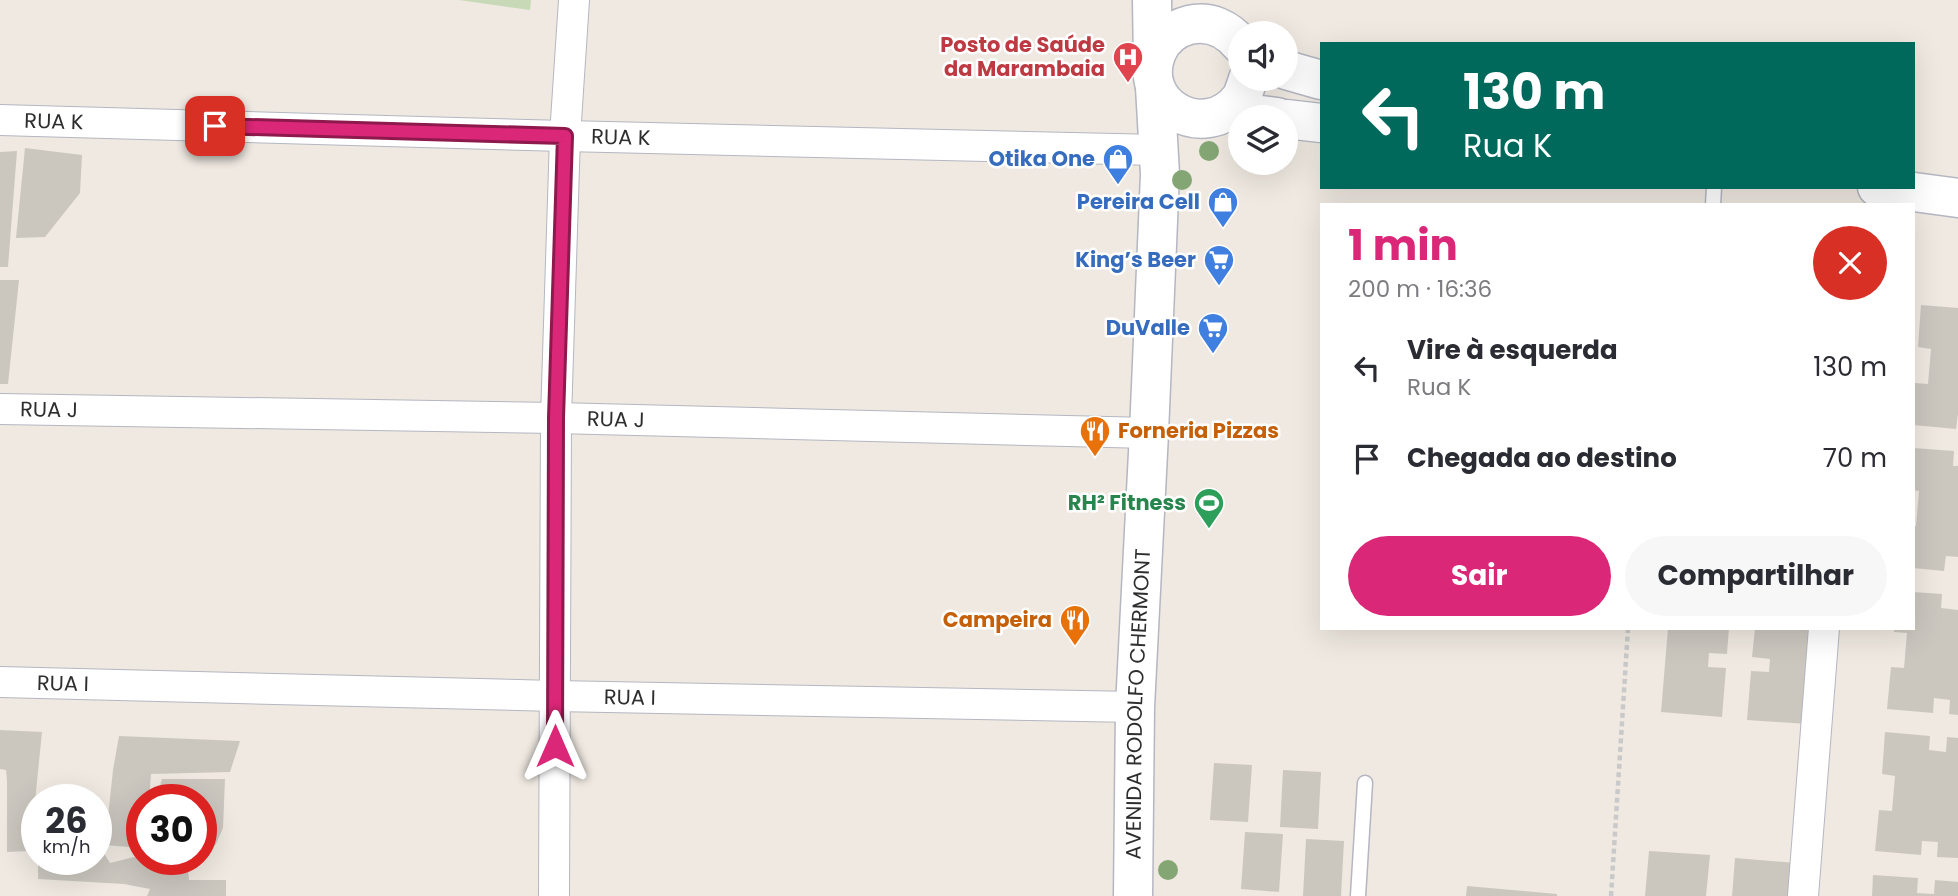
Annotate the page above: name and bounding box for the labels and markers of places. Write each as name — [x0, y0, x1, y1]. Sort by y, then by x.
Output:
place label: Posto de Saúde da Marambaia — [940, 30, 1105, 83]
hospital icon: Posto de Saúde da Marambaia — [1111, 40, 1145, 84]
pin — [185, 96, 245, 156]
shop icon: Otika One — [1101, 142, 1135, 186]
place label: Otika One — [988, 144, 1095, 173]
shop icon: Pereira Cell — [1206, 185, 1240, 229]
place label: Pereira Cell — [1077, 187, 1200, 216]
supermarket icon: King’s Beer — [1202, 243, 1236, 287]
place label: King’s Beer — [1075, 245, 1196, 274]
supermarket icon: DuValle — [1196, 311, 1230, 355]
place label: DuValle — [1106, 313, 1190, 342]
restaurant icon: Forneria Pizzas — [1078, 414, 1112, 458]
place label: Forneria Pizzas — [1118, 416, 1279, 445]
sports icon: RH² Fitness — [1192, 486, 1226, 530]
place label: RH² Fitness — [1068, 488, 1186, 517]
restaurant icon: Campeira — [1058, 603, 1092, 647]
place label: Campeira — [943, 605, 1052, 634]

